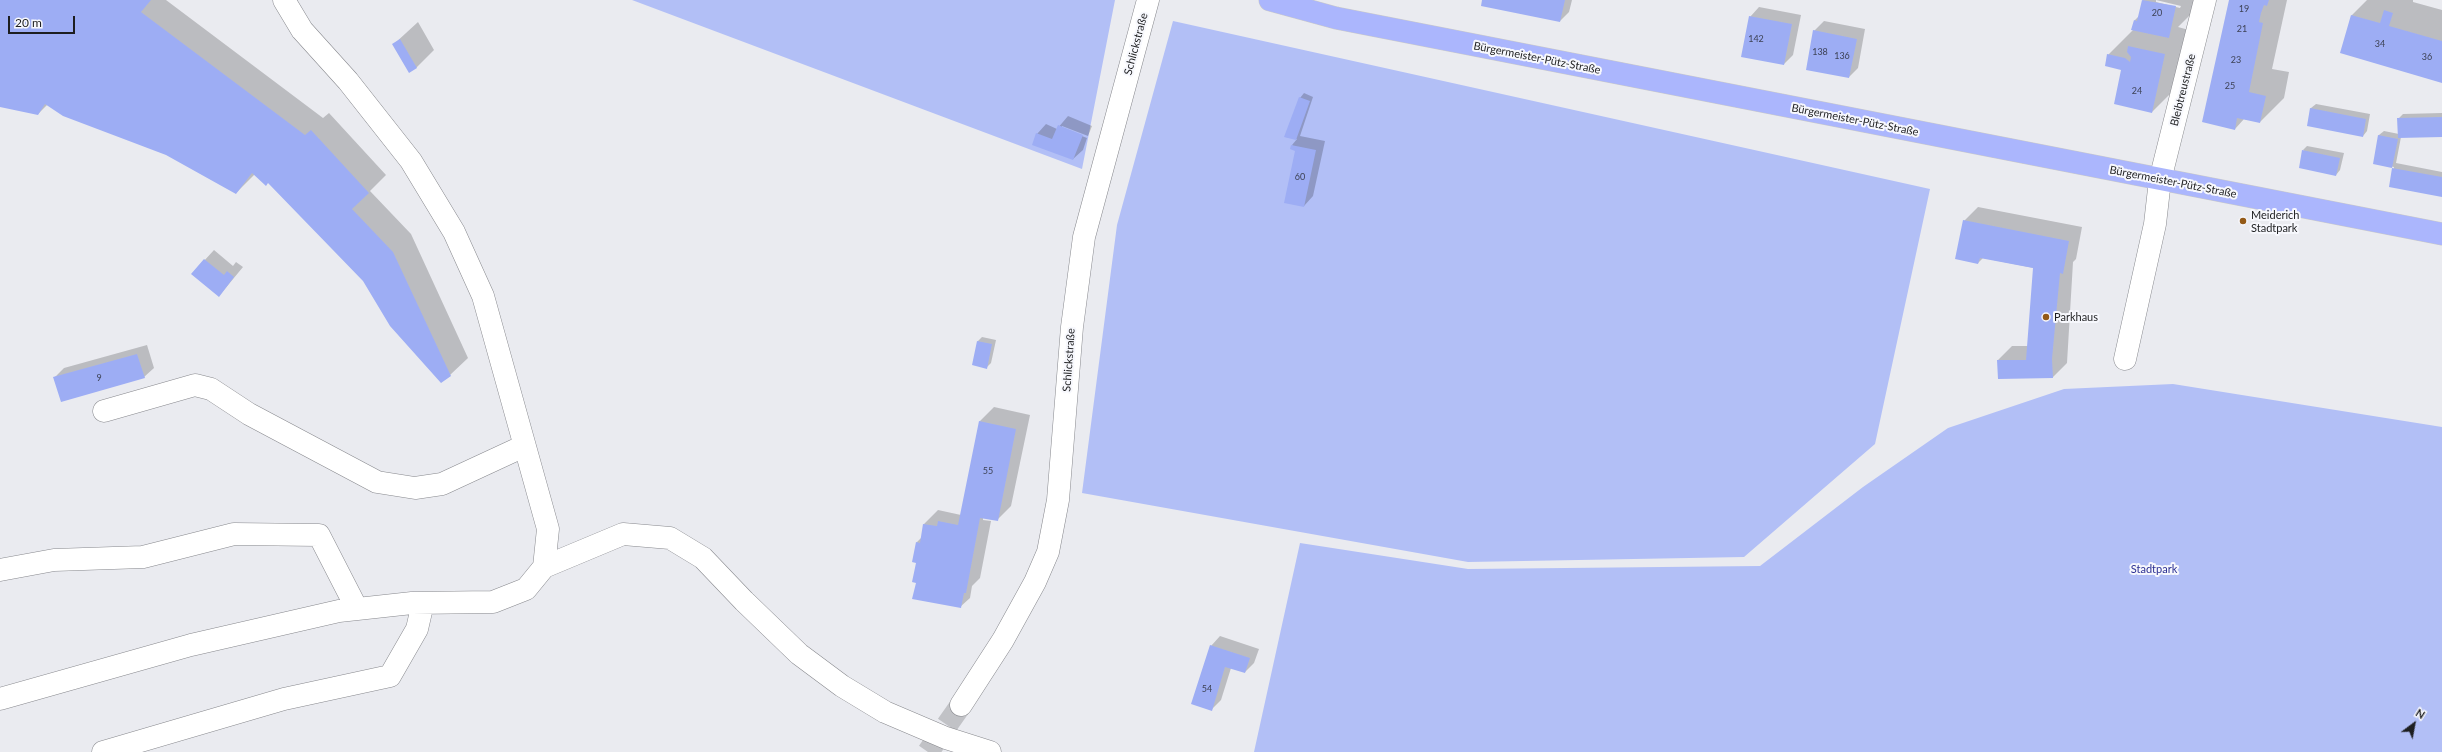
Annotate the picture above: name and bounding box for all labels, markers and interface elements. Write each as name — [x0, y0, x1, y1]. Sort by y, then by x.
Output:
house number: 19 — [2239, 4, 2249, 14]
scale bar — [10, 8, 77, 34]
house number: 20 — [2152, 8, 2162, 18]
street label: Schlickstraße — [1121, 12, 1151, 76]
text: 20 m — [15, 15, 42, 30]
house number: 21 — [2237, 24, 2247, 34]
house number: 142 — [1748, 34, 1764, 44]
street label: Bürgermeister-Pütz-Straße — [1472, 39, 1602, 77]
house number: 34 — [2375, 39, 2385, 49]
house number: 138 — [1812, 47, 1828, 57]
house number: 136 — [1834, 51, 1850, 61]
street label: Bleibtreustraße — [2168, 52, 2198, 128]
house number: 36 — [2422, 52, 2432, 62]
house number: 23 — [2231, 55, 2241, 65]
house number: 25 — [2225, 81, 2235, 91]
house number: 24 — [2132, 86, 2142, 96]
street label: Bürgermeister-Pütz-Straße — [1790, 101, 1920, 139]
street label: Bürgermeister-Pütz-Straße — [2108, 163, 2238, 201]
house number: 60 — [1295, 172, 1305, 182]
place label: Meiderich Stadtpark — [2251, 208, 2299, 234]
marker: Meiderich Stadtpark — [2238, 216, 2248, 226]
place label: Parkhaus — [2054, 310, 2098, 324]
marker: Parkhaus — [2041, 312, 2051, 322]
street label: Schlickstraße — [1060, 328, 1078, 392]
house number: 9 — [96, 373, 102, 383]
house number: 55 — [983, 466, 993, 476]
park label: Stadtpark — [2131, 562, 2177, 576]
house number: 54 — [1202, 684, 1212, 694]
north arrow — [2394, 704, 2434, 744]
text: N — [2414, 706, 2428, 721]

